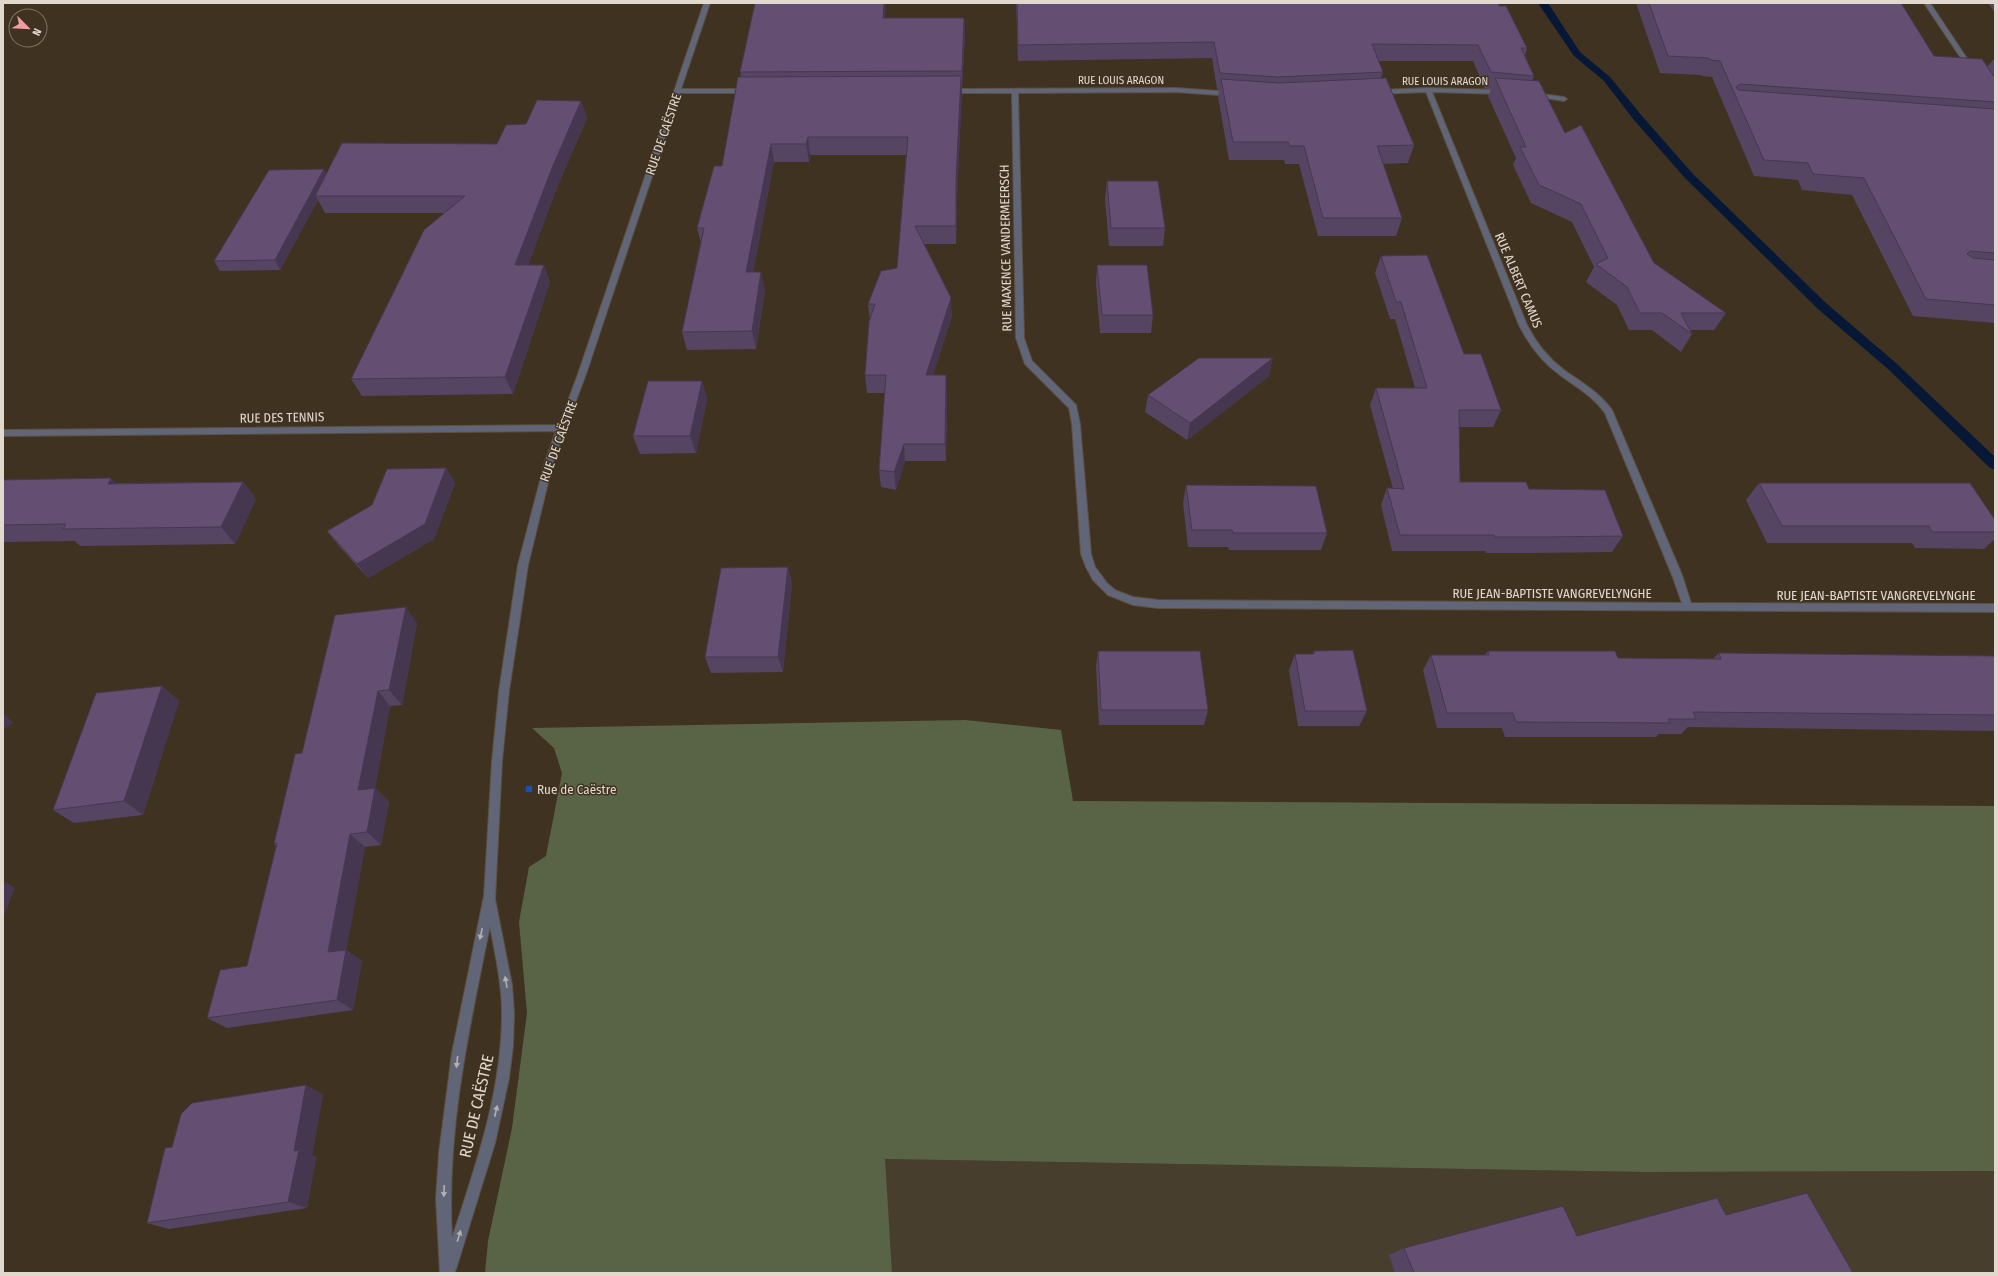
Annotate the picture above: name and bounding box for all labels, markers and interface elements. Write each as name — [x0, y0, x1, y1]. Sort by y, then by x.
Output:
north arrow — [8, 8, 48, 48]
text: N — [29, 26, 44, 38]
street label: RUE LOUIS ARAGON — [1078, 74, 1164, 87]
street label: RUE LOUIS ARAGON — [1402, 75, 1488, 88]
street label: RUE DE CAËSTRE — [642, 91, 684, 177]
street label: RUE MAXENCE VANDERMEERSCH — [997, 164, 1014, 332]
street label: RUE ALBERT CAMUS — [1492, 230, 1545, 330]
street label: RUE DE CAËSTRE — [537, 399, 580, 484]
street label: RUE DES TENNIS — [240, 409, 324, 426]
street label: RUE JEAN-BAPTISTE VANGREVELYNGHE — [1452, 586, 1652, 601]
street label: RUE JEAN-BAPTISTE VANGREVELYNGHE — [1776, 588, 1976, 603]
place label: Rue de Caëstre — [537, 782, 616, 797]
marker: Rue de Caëstre — [524, 784, 534, 794]
one-way arrow — [478, 928, 484, 941]
one-way arrow — [502, 976, 508, 988]
street label: RUE DE CAËSTRE — [455, 1053, 498, 1159]
one-way arrow — [453, 1056, 460, 1068]
one-way arrow — [493, 1105, 499, 1117]
one-way arrow — [440, 1185, 447, 1197]
one-way arrow — [456, 1229, 462, 1241]

